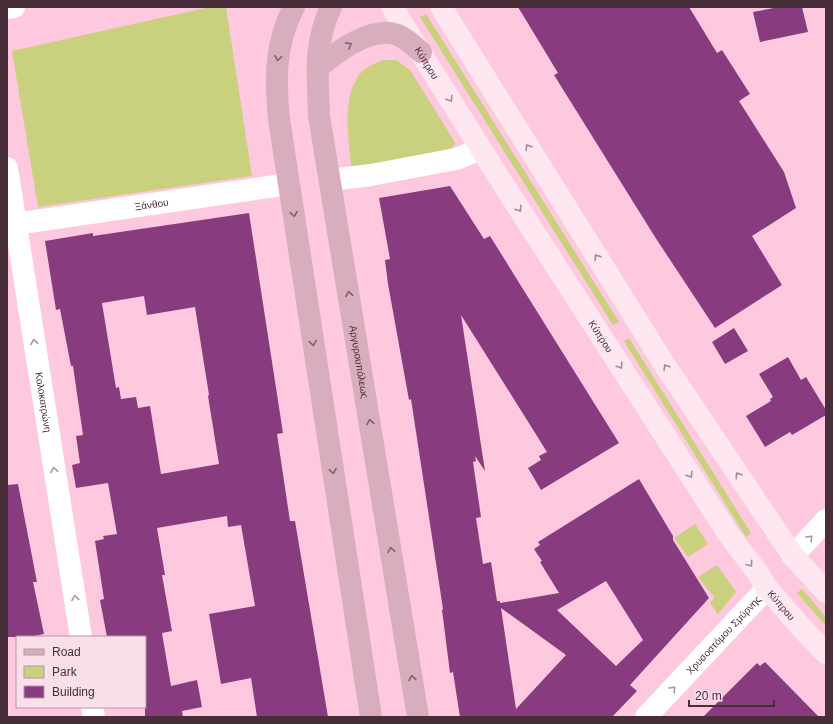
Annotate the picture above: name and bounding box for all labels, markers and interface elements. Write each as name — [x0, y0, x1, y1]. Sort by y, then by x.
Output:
one-way arrow — [345, 43, 352, 50]
street label: Κύπρου — [412, 45, 441, 81]
one-way arrow — [274, 55, 283, 61]
one-way arrow — [445, 95, 453, 102]
one-way arrow — [525, 144, 533, 151]
street label: Ξάνθου — [134, 197, 169, 212]
one-way arrow — [514, 205, 522, 212]
one-way arrow — [289, 211, 297, 218]
one-way arrow — [594, 254, 602, 261]
one-way arrow — [345, 290, 354, 297]
street label: Κύπρου — [586, 318, 615, 355]
street label: Αργυρουπόλεως — [348, 324, 370, 399]
one-way arrow — [30, 339, 39, 345]
one-way arrow — [308, 340, 317, 346]
one-way arrow — [615, 362, 623, 369]
one-way arrow — [663, 364, 671, 371]
street label: Κολοκοτρώνη — [33, 371, 54, 433]
one-way arrow — [366, 419, 375, 425]
one-way arrow — [50, 467, 59, 473]
one-way arrow — [328, 468, 337, 474]
one-way arrow — [685, 471, 693, 478]
one-way arrow — [736, 473, 743, 480]
one-way arrow — [805, 535, 812, 543]
one-way arrow — [387, 547, 396, 553]
one-way arrow — [745, 559, 752, 566]
street label: Κύπρου — [765, 588, 797, 622]
street label: Χρυσοστόμου Σμύρνης — [684, 593, 763, 676]
one-way arrow — [71, 595, 80, 602]
legend — [16, 636, 146, 708]
text: Road — [52, 645, 81, 659]
text: Park — [52, 665, 78, 679]
one-way arrow — [408, 675, 417, 682]
scale bar — [689, 682, 774, 708]
text: Building — [52, 685, 95, 699]
one-way arrow — [668, 686, 676, 694]
text: 20 m — [695, 689, 722, 703]

